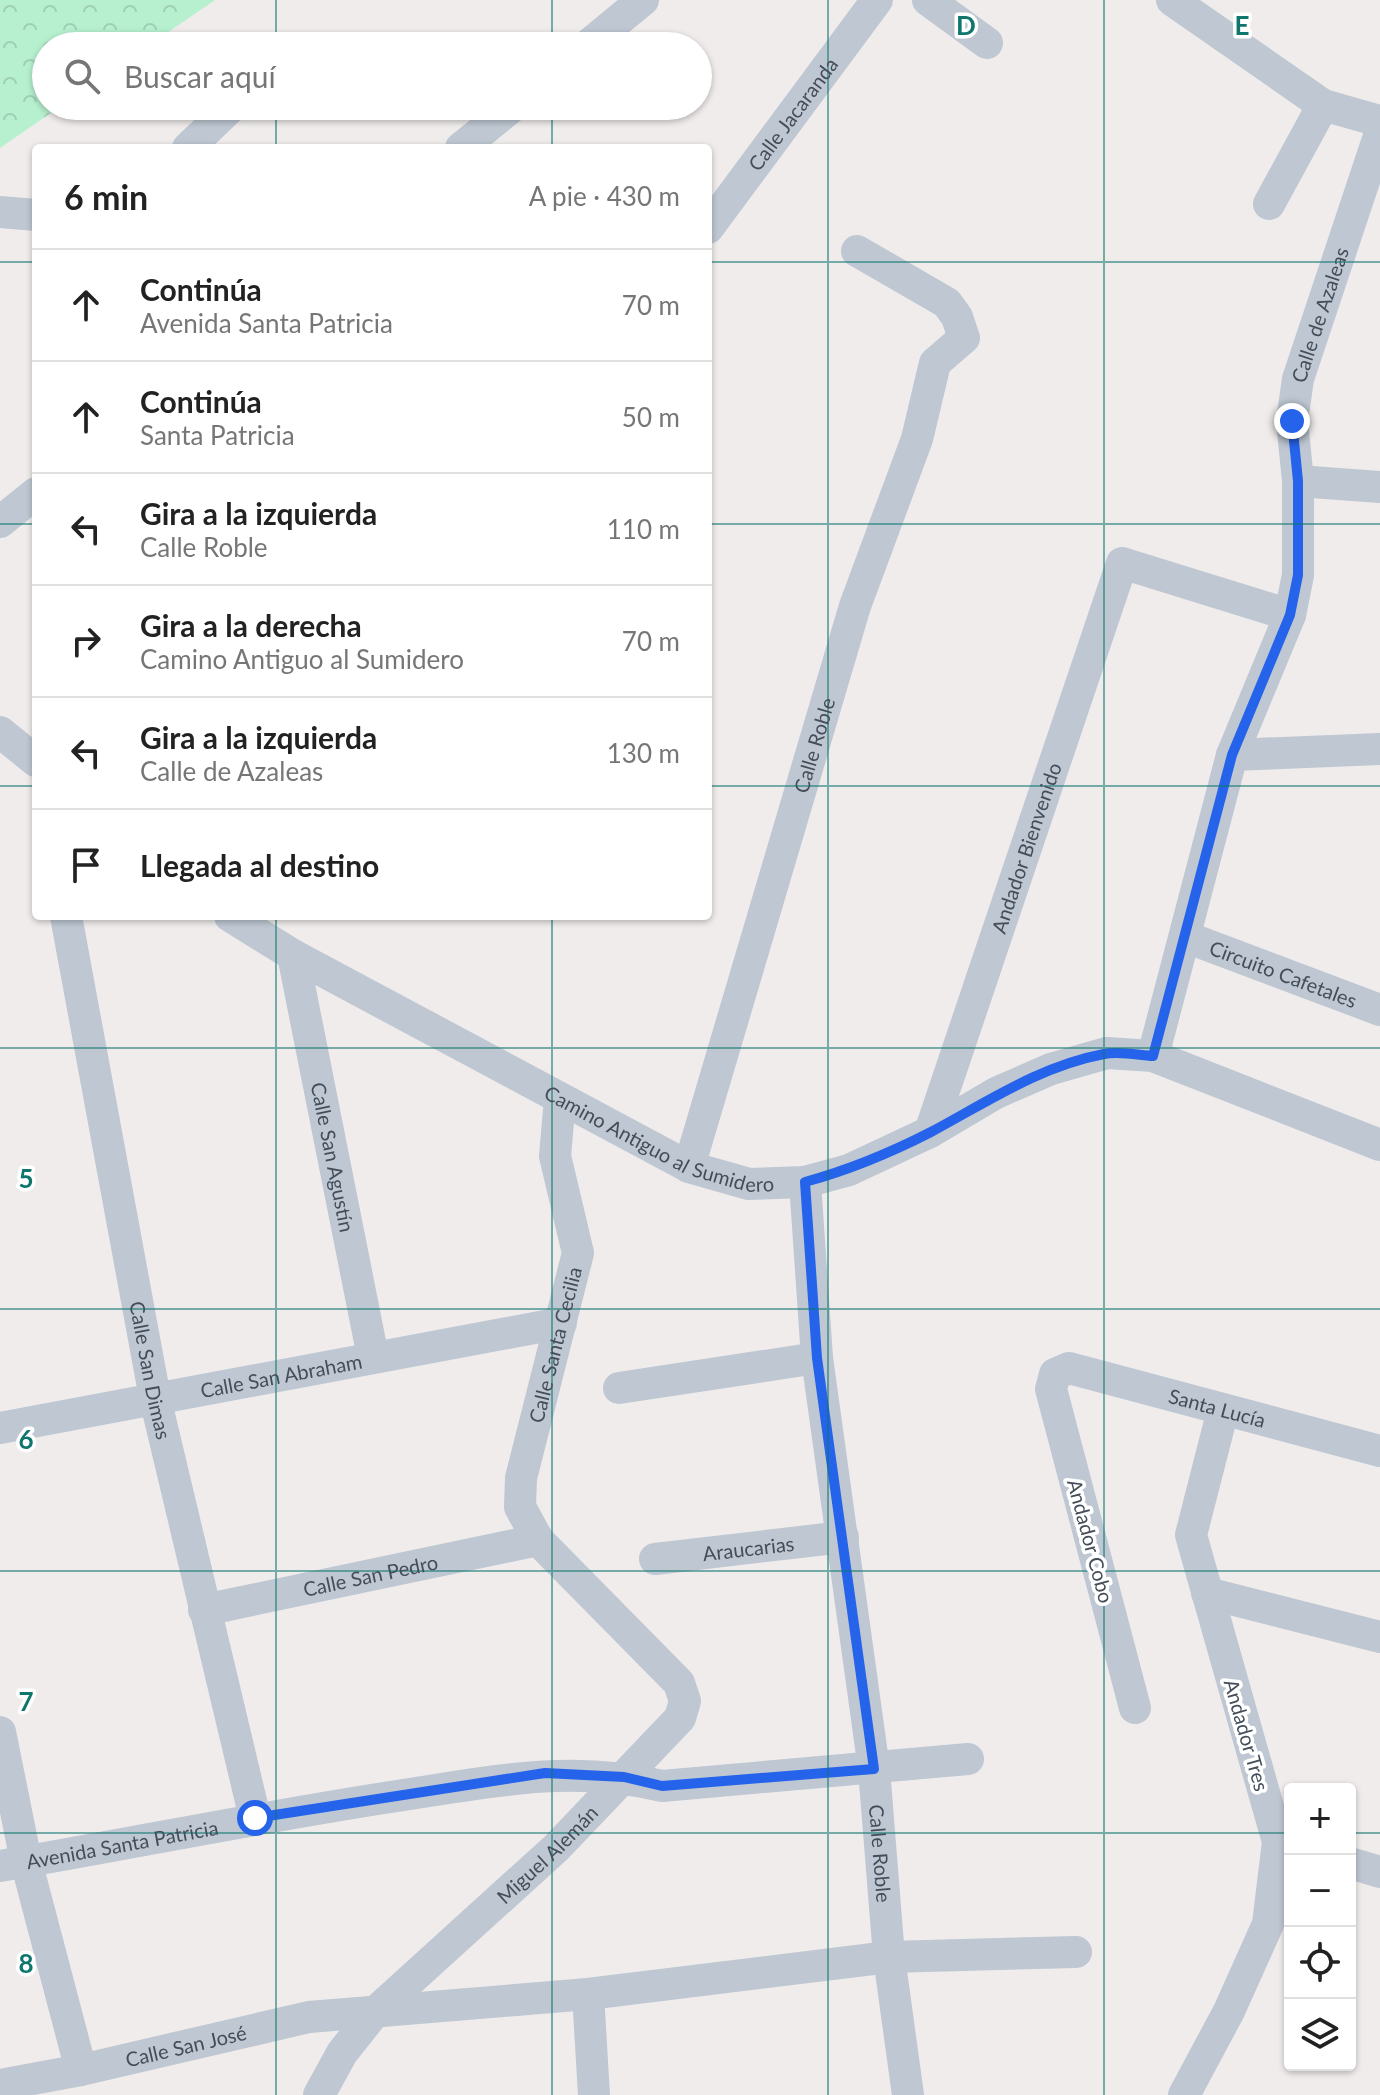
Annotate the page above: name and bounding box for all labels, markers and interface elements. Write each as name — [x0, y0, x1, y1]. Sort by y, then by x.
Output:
text: D — [956, 9, 976, 41]
text: E — [1235, 9, 1249, 41]
search box — [32, 32, 712, 120]
street label: Calle Jacaranda — [743, 53, 842, 175]
icon: search — [60, 54, 104, 98]
text: Buscar aquí — [124, 58, 276, 94]
text: 6 min — [64, 176, 148, 217]
text: A pie · 430 m — [529, 180, 680, 212]
street label: Calle de Azaleas — [1286, 244, 1353, 385]
text: Continúa — [140, 271, 262, 307]
icon: ahead — [64, 283, 108, 327]
text: 70 m — [622, 289, 680, 321]
text: Avenida Santa Patricia — [140, 307, 393, 339]
text: Continúa — [140, 383, 262, 419]
icon: ahead — [64, 395, 108, 439]
text: 50 m — [622, 401, 680, 433]
route end — [1274, 403, 1310, 439]
text: Santa Patricia — [140, 419, 295, 451]
text: Gira a la izquierda — [140, 495, 377, 531]
icon: left — [64, 507, 108, 551]
text: 110 m — [607, 513, 680, 545]
text: Calle Roble — [140, 531, 268, 563]
text: Gira a la derecha — [140, 607, 362, 643]
icon: right — [64, 619, 108, 663]
text: 70 m — [622, 625, 680, 657]
text: Camino Antiguo al Sumidero — [140, 643, 464, 675]
street label: Calle Roble — [788, 695, 839, 796]
text: Gira a la izquierda — [140, 719, 377, 755]
icon: left — [64, 731, 108, 775]
text: 130 m — [607, 737, 680, 769]
text: Calle de Azaleas — [140, 755, 323, 787]
street label: Andador Bienvenido — [986, 759, 1066, 936]
icon: arrive — [64, 843, 108, 887]
text: Llegada al destino — [140, 847, 379, 883]
street label: Circuito Cafetales — [1206, 935, 1360, 1012]
street label: Calle San Agustín — [307, 1080, 360, 1234]
street label: Camino Antiguo al Sumidero — [541, 1080, 774, 1196]
text: 5 — [18, 1162, 34, 1194]
street label: Calle Santa Cecilia — [523, 1264, 586, 1425]
street label: Calle San Dimas — [125, 1299, 176, 1442]
street label: Calle San Abraham — [198, 1348, 364, 1402]
street label: Santa Lucía — [1166, 1383, 1268, 1432]
text: 6 — [18, 1423, 34, 1455]
street label: Andador Cobo — [1063, 1476, 1119, 1606]
street label: Araucarias — [701, 1531, 795, 1565]
street label: Calle San Pedro — [301, 1549, 440, 1601]
street label: Andador Tres — [1220, 1676, 1274, 1794]
text: 7 — [18, 1685, 34, 1717]
map controls — [1284, 1783, 1356, 2071]
button: + — [1284, 1783, 1356, 1855]
route start — [237, 1800, 273, 1836]
street label: Miguel Alemán — [491, 1800, 602, 1908]
street label: Calle Roble — [865, 1803, 897, 1903]
street label: Avenida Santa Patricia — [24, 1815, 220, 1873]
button: − — [1284, 1855, 1356, 1927]
button: locate — [1284, 1927, 1356, 1999]
text: 8 — [18, 1947, 34, 1979]
button: layers — [1284, 1999, 1356, 2071]
street label: Calle San José — [123, 2020, 249, 2071]

